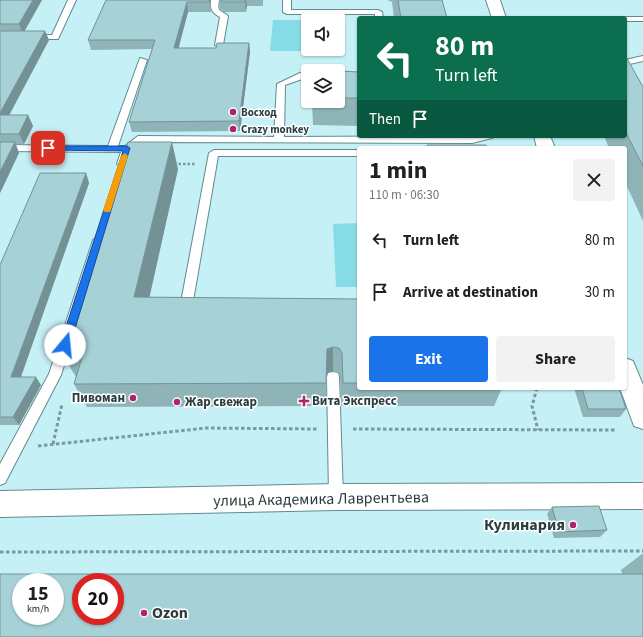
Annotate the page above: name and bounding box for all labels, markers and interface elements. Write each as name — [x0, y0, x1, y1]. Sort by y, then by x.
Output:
map controls — [301, 12, 345, 108]
button: sound — [301, 12, 345, 56]
text: 80 m — [435, 26, 494, 66]
icon: left — [369, 32, 421, 84]
text: Turn left — [435, 63, 497, 88]
button: layers — [301, 64, 345, 108]
place label: Восход — [241, 105, 277, 120]
marker: Восход — [228, 107, 238, 117]
icon: arrive — [409, 108, 431, 130]
text: Then — [369, 109, 401, 130]
place label: Crazy monkey — [241, 122, 309, 137]
marker: Crazy monkey — [228, 124, 238, 134]
pin — [31, 131, 65, 165]
icon: arrive — [37, 137, 59, 159]
text: 1 min — [369, 153, 427, 188]
button: close — [573, 159, 615, 201]
text: 110 m · 06:30 — [369, 186, 439, 204]
icon: left — [369, 229, 391, 251]
text: Turn left — [403, 230, 459, 251]
text: 80 m — [585, 230, 615, 251]
icon: arrive — [369, 281, 391, 303]
text: Arrive at destination — [403, 282, 538, 303]
text: 30 m — [585, 282, 615, 303]
position arrow — [44, 324, 86, 366]
button: Exit — [369, 336, 488, 382]
button: Share — [496, 336, 615, 382]
place label: Пивоман — [72, 389, 125, 407]
place label: Вита Экспресс — [312, 392, 397, 410]
marker: Пивоман — [128, 393, 138, 403]
place label: Жар свежар — [185, 393, 257, 411]
marker: Вита Экспресс — [299, 396, 309, 406]
marker: Жар свежар — [172, 397, 182, 407]
street label: улица Академика Лаврентьева — [213, 486, 429, 512]
place label: Кулинария — [484, 514, 565, 536]
marker: Кулинария — [568, 520, 578, 530]
speed limit sign: 20 — [72, 573, 124, 625]
text: 15 — [27, 580, 49, 608]
text: km/h — [27, 602, 49, 616]
place label: Ozon — [152, 602, 188, 624]
marker: Ozon — [139, 608, 149, 618]

